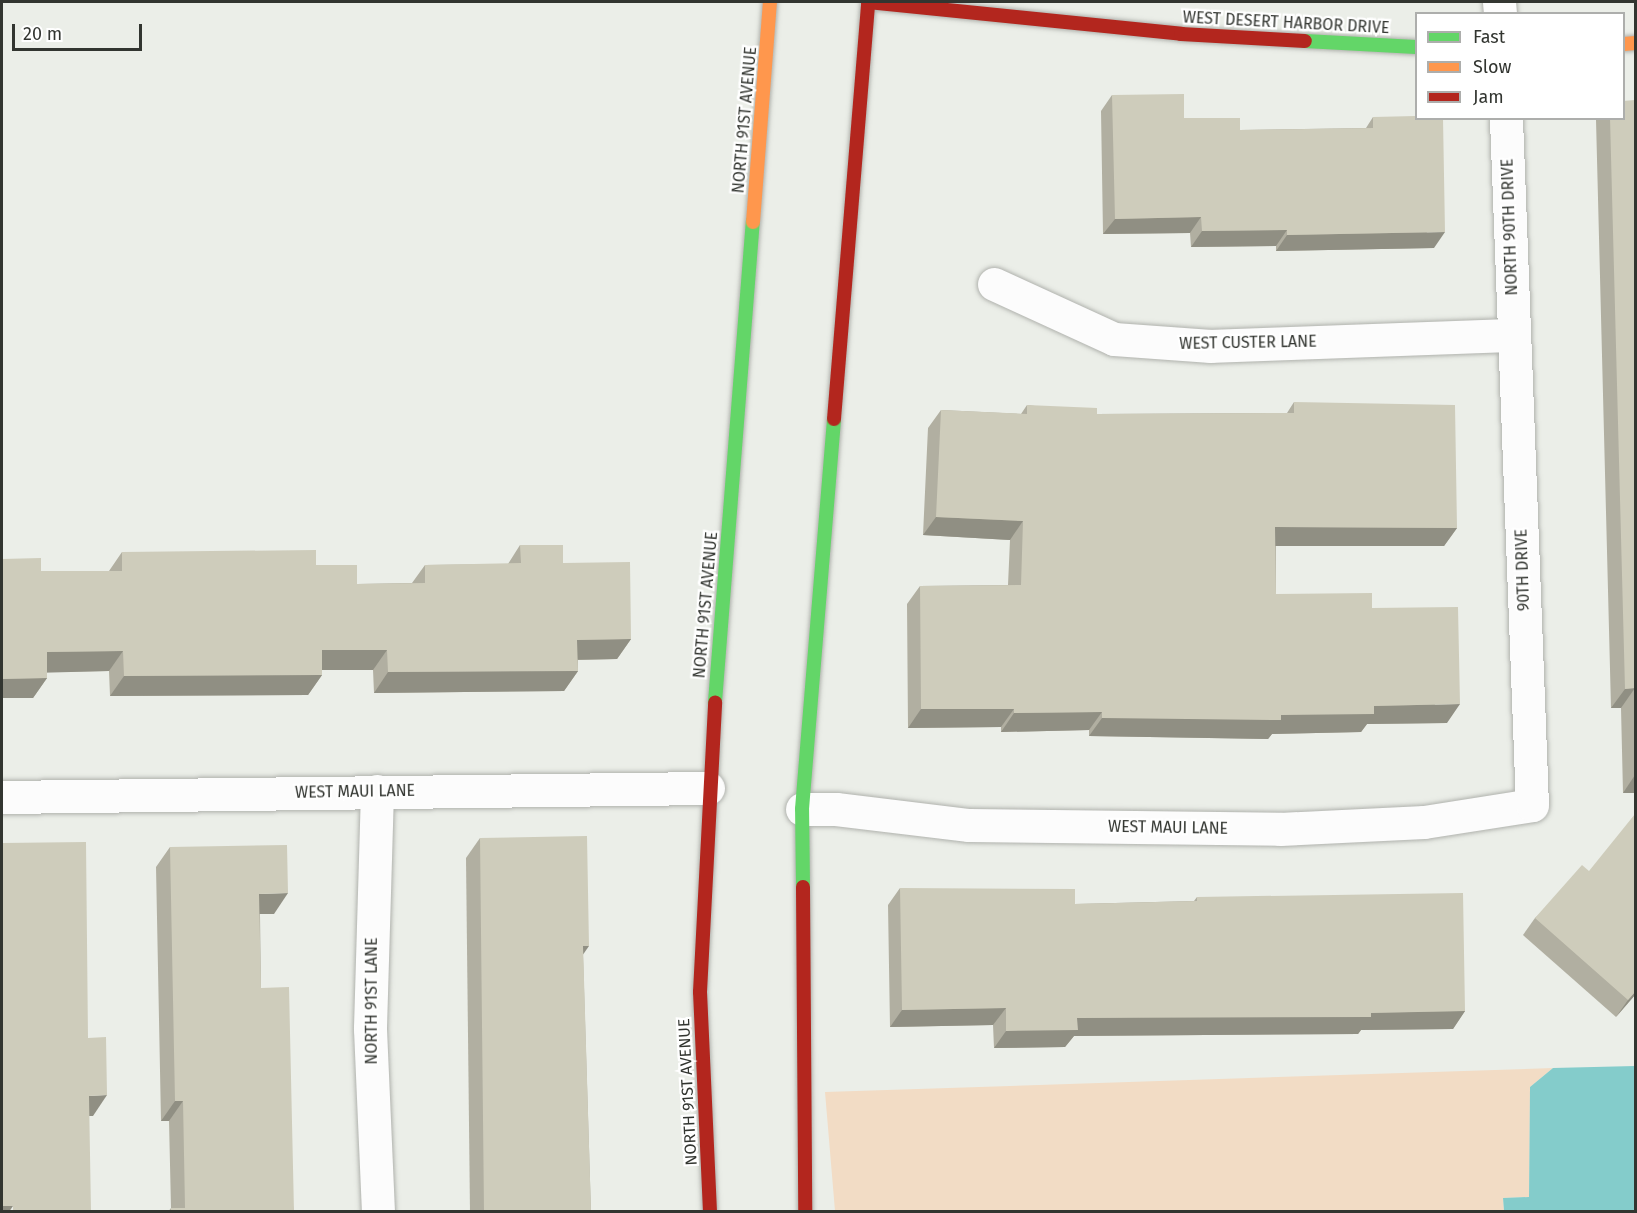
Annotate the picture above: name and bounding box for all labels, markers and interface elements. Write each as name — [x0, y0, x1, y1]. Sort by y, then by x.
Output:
street label: WEST DESERT HARBOR DRIVE — [1182, 8, 1390, 38]
scale bar — [15, 12, 146, 50]
legend — [1415, 12, 1625, 120]
text: 20 m — [23, 23, 62, 45]
text: Fast — [1473, 26, 1505, 48]
street label: NORTH 91ST AVENUE — [729, 46, 761, 194]
text: Slow — [1473, 56, 1511, 78]
text: Jam — [1473, 86, 1504, 108]
street label: NORTH 90TH DRIVE — [1498, 158, 1522, 296]
street label: WEST CUSTER LANE — [1179, 332, 1317, 354]
street label: 90TH DRIVE — [1512, 528, 1534, 612]
street label: NORTH 91ST AVENUE — [690, 531, 722, 679]
street label: WEST MAUI LANE — [295, 781, 415, 803]
street label: WEST MAUI LANE — [1108, 817, 1228, 839]
street label: NORTH 91ST LANE — [362, 937, 382, 1065]
street label: NORTH 91ST AVENUE — [675, 1018, 701, 1166]

